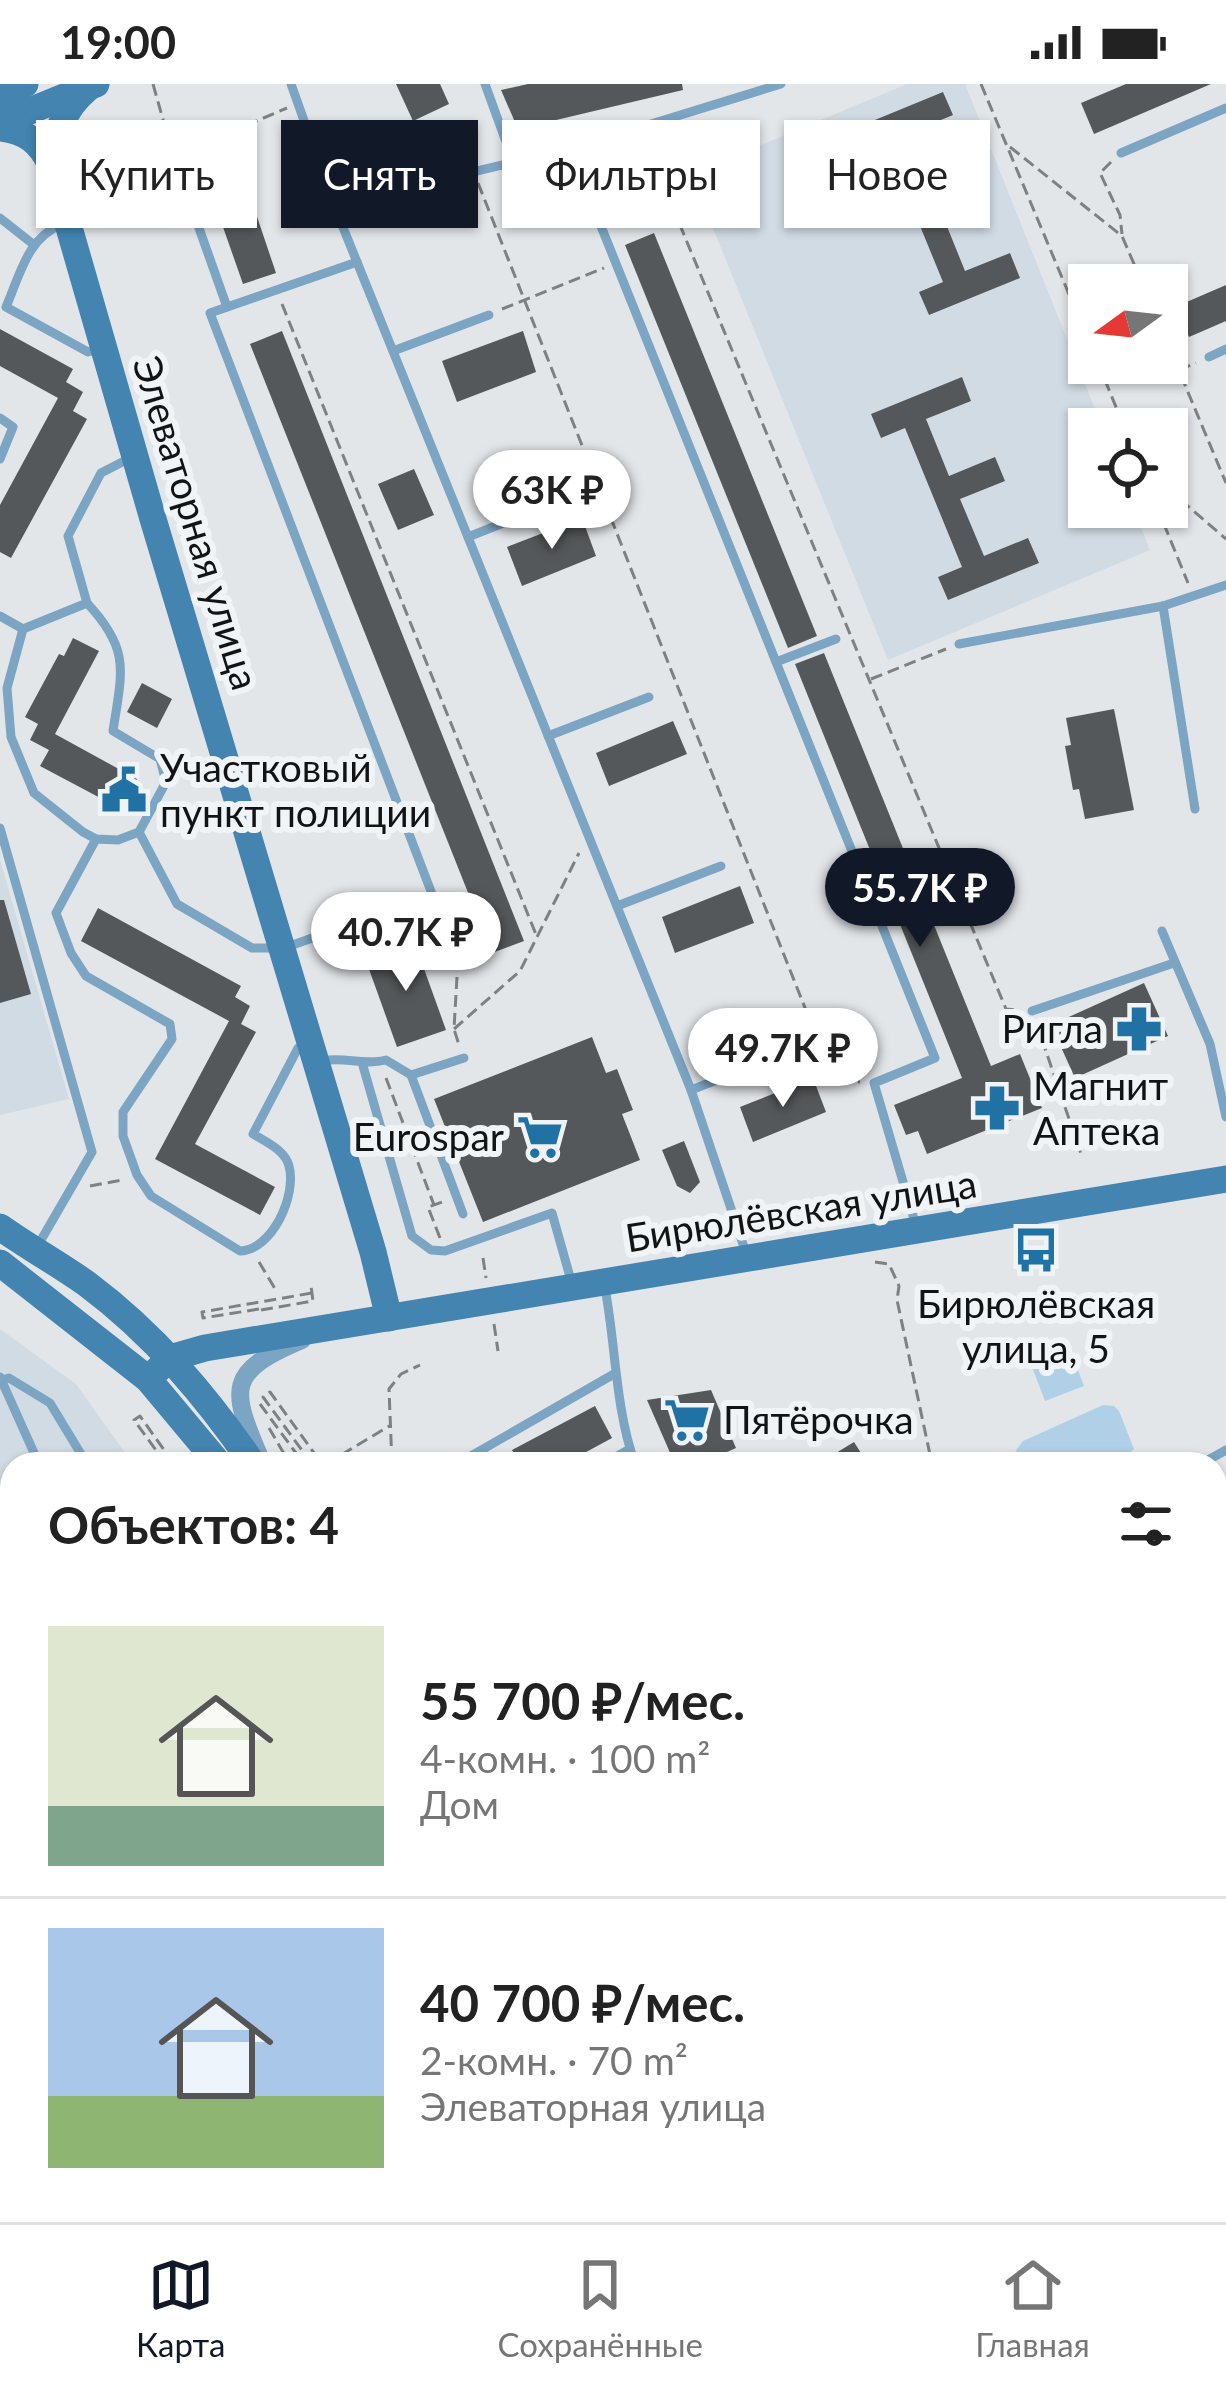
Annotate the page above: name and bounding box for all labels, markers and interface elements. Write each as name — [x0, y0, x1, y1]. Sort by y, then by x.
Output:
text: 19:00 — [60, 15, 176, 69]
chip: Купить — [36, 120, 257, 228]
chip: Снять — [281, 120, 478, 228]
chip: Фильтры — [502, 120, 760, 228]
chip: Новое — [784, 120, 990, 228]
north arrow — [1068, 264, 1188, 384]
map controls — [1068, 264, 1188, 528]
street label: Элеваторная улица — [124, 350, 270, 695]
button: locate — [1068, 408, 1188, 528]
pin: 63K ₽ — [468, 450, 636, 552]
text: 63K ₽ — [500, 466, 604, 512]
place label: Участковый пункт полиции — [160, 744, 431, 835]
public building icon: Участковый пункт полиции — [99, 765, 149, 815]
pin: 55.7K ₽ — [809, 848, 1031, 950]
text: 55.7K ₽ — [852, 864, 988, 910]
pin: 40.7K ₽ — [295, 892, 517, 994]
text: 40.7K ₽ — [338, 908, 474, 954]
pharmacy icon: Ригла — [1114, 1004, 1164, 1054]
place label: Ригла — [1002, 1005, 1103, 1051]
pin: 49.7K ₽ — [672, 1008, 894, 1110]
text: 49.7K ₽ — [715, 1024, 851, 1070]
place label: Магнит Аптека — [1033, 1062, 1169, 1153]
pharmacy icon: Магнит Аптека — [972, 1083, 1022, 1133]
supermarket icon: Eurospar — [515, 1112, 565, 1162]
place label: Eurospar — [353, 1113, 504, 1159]
street label: Бирюлёвская улица — [622, 1160, 980, 1260]
bus stop icon: Бирюлёвская улица, 5 — [1011, 1225, 1061, 1275]
place label: Бирюлёвская улица, 5 — [917, 1280, 1155, 1371]
supermarket icon: Пятёрочка — [662, 1395, 712, 1445]
place label: Пятёрочка — [723, 1396, 914, 1442]
icon: filters — [1113, 1491, 1179, 1557]
text: Объектов: 4 — [48, 1494, 339, 1555]
text: 55 700 ₽/мес. — [420, 1670, 745, 1731]
icon: home — [144, 1674, 288, 1818]
text: 4-комн. · 100 m² — [420, 1735, 710, 1781]
text: Дом — [420, 1781, 499, 1827]
text: 40 700 ₽/мес. — [420, 1972, 745, 2033]
icon: home — [144, 1976, 288, 2120]
text: 2-комн. · 70 m² — [420, 2037, 688, 2083]
text: Элеваторная улица — [420, 2083, 766, 2129]
tab: Карта — [136, 2252, 225, 2364]
tab: Сохранённые — [498, 2252, 703, 2364]
tab: Главная — [975, 2252, 1090, 2364]

